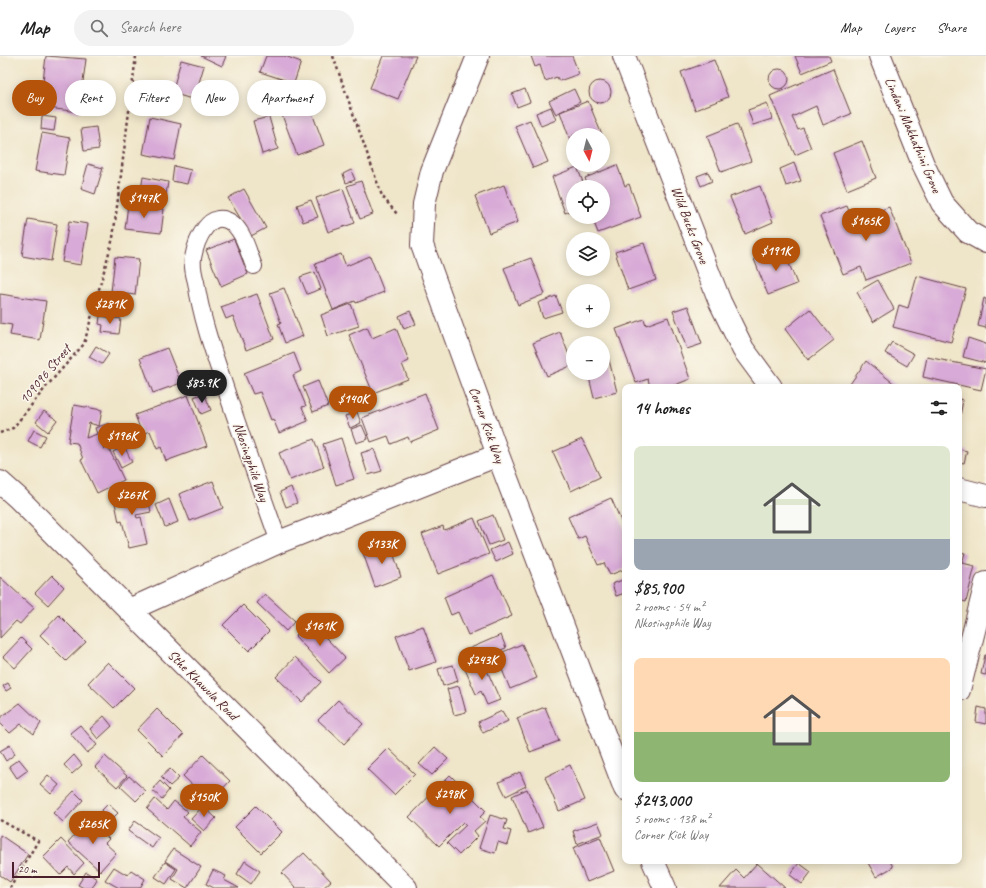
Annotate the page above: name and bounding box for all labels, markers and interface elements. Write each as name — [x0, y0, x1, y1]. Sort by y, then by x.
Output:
search box — [74, 10, 354, 46]
text: Map — [20, 16, 50, 40]
icon: search — [88, 17, 110, 39]
text: Search here — [120, 18, 181, 37]
text: Map — [840, 19, 862, 36]
text: Layers — [884, 19, 915, 36]
text: Share — [937, 19, 966, 36]
street label: Lindani Makhathini Grove — [881, 75, 946, 197]
chip: Buy — [12, 80, 57, 116]
chip: Rent — [65, 80, 116, 116]
chip: Filters — [124, 80, 183, 116]
chip: New — [191, 80, 239, 116]
chip: Apartment — [247, 80, 326, 116]
north arrow — [566, 128, 610, 172]
map controls — [566, 128, 610, 380]
button: locate — [566, 180, 610, 224]
street label: Wild Bucks Grove — [667, 184, 713, 267]
pin: $147K — [116, 185, 172, 219]
text: $147K — [129, 190, 159, 206]
pin: $165K — [838, 208, 894, 242]
text: $165K — [851, 213, 881, 229]
button: layers — [566, 232, 610, 276]
pin: $191K — [748, 238, 804, 272]
text: $191K — [761, 243, 791, 259]
button: + — [566, 284, 610, 328]
pin: $281K — [82, 291, 138, 325]
text: $281K — [95, 296, 125, 312]
button: − — [566, 336, 610, 380]
street label: 109096 Street — [15, 339, 76, 407]
pin: $85.9K — [169, 370, 235, 404]
text: $85.9K — [186, 375, 218, 391]
street label: Corner Kick Way — [465, 385, 509, 467]
pin: $140K — [325, 386, 381, 420]
text: $140K — [338, 391, 368, 407]
icon: filters — [928, 397, 950, 419]
text: 14 homes — [634, 398, 690, 419]
street label: Nkosingphile Way — [230, 420, 273, 505]
pin: $196K — [94, 423, 150, 457]
text: $196K — [107, 428, 137, 444]
icon: home — [756, 472, 828, 544]
pin: $267K — [104, 482, 160, 516]
text: $267K — [117, 487, 147, 503]
pin: $133K — [354, 531, 410, 565]
text: $133K — [367, 536, 397, 552]
text: $85,900 — [634, 578, 683, 599]
text: 2 rooms · 54 m² — [634, 599, 704, 615]
pin: $161K — [292, 613, 348, 647]
text: Nkosingphile Way — [634, 615, 711, 631]
text: $161K — [305, 618, 335, 634]
street label: Sthe Khawula Road — [164, 646, 244, 726]
pin: $243K — [454, 647, 510, 681]
text: $243K — [467, 652, 497, 668]
icon: home — [756, 684, 828, 756]
pin: $298K — [422, 781, 478, 815]
pin: $150K — [176, 784, 232, 818]
text: $298K — [435, 786, 465, 802]
text: $150K — [189, 789, 219, 805]
text: $243,000 — [634, 790, 691, 811]
pin: $265K — [65, 811, 121, 845]
text: 5 rooms · 138 m² — [634, 811, 710, 827]
text: $265K — [78, 816, 108, 832]
text: Corner Kick Way — [634, 827, 708, 843]
scale bar — [12, 860, 100, 879]
text: 20 m — [18, 862, 37, 876]

